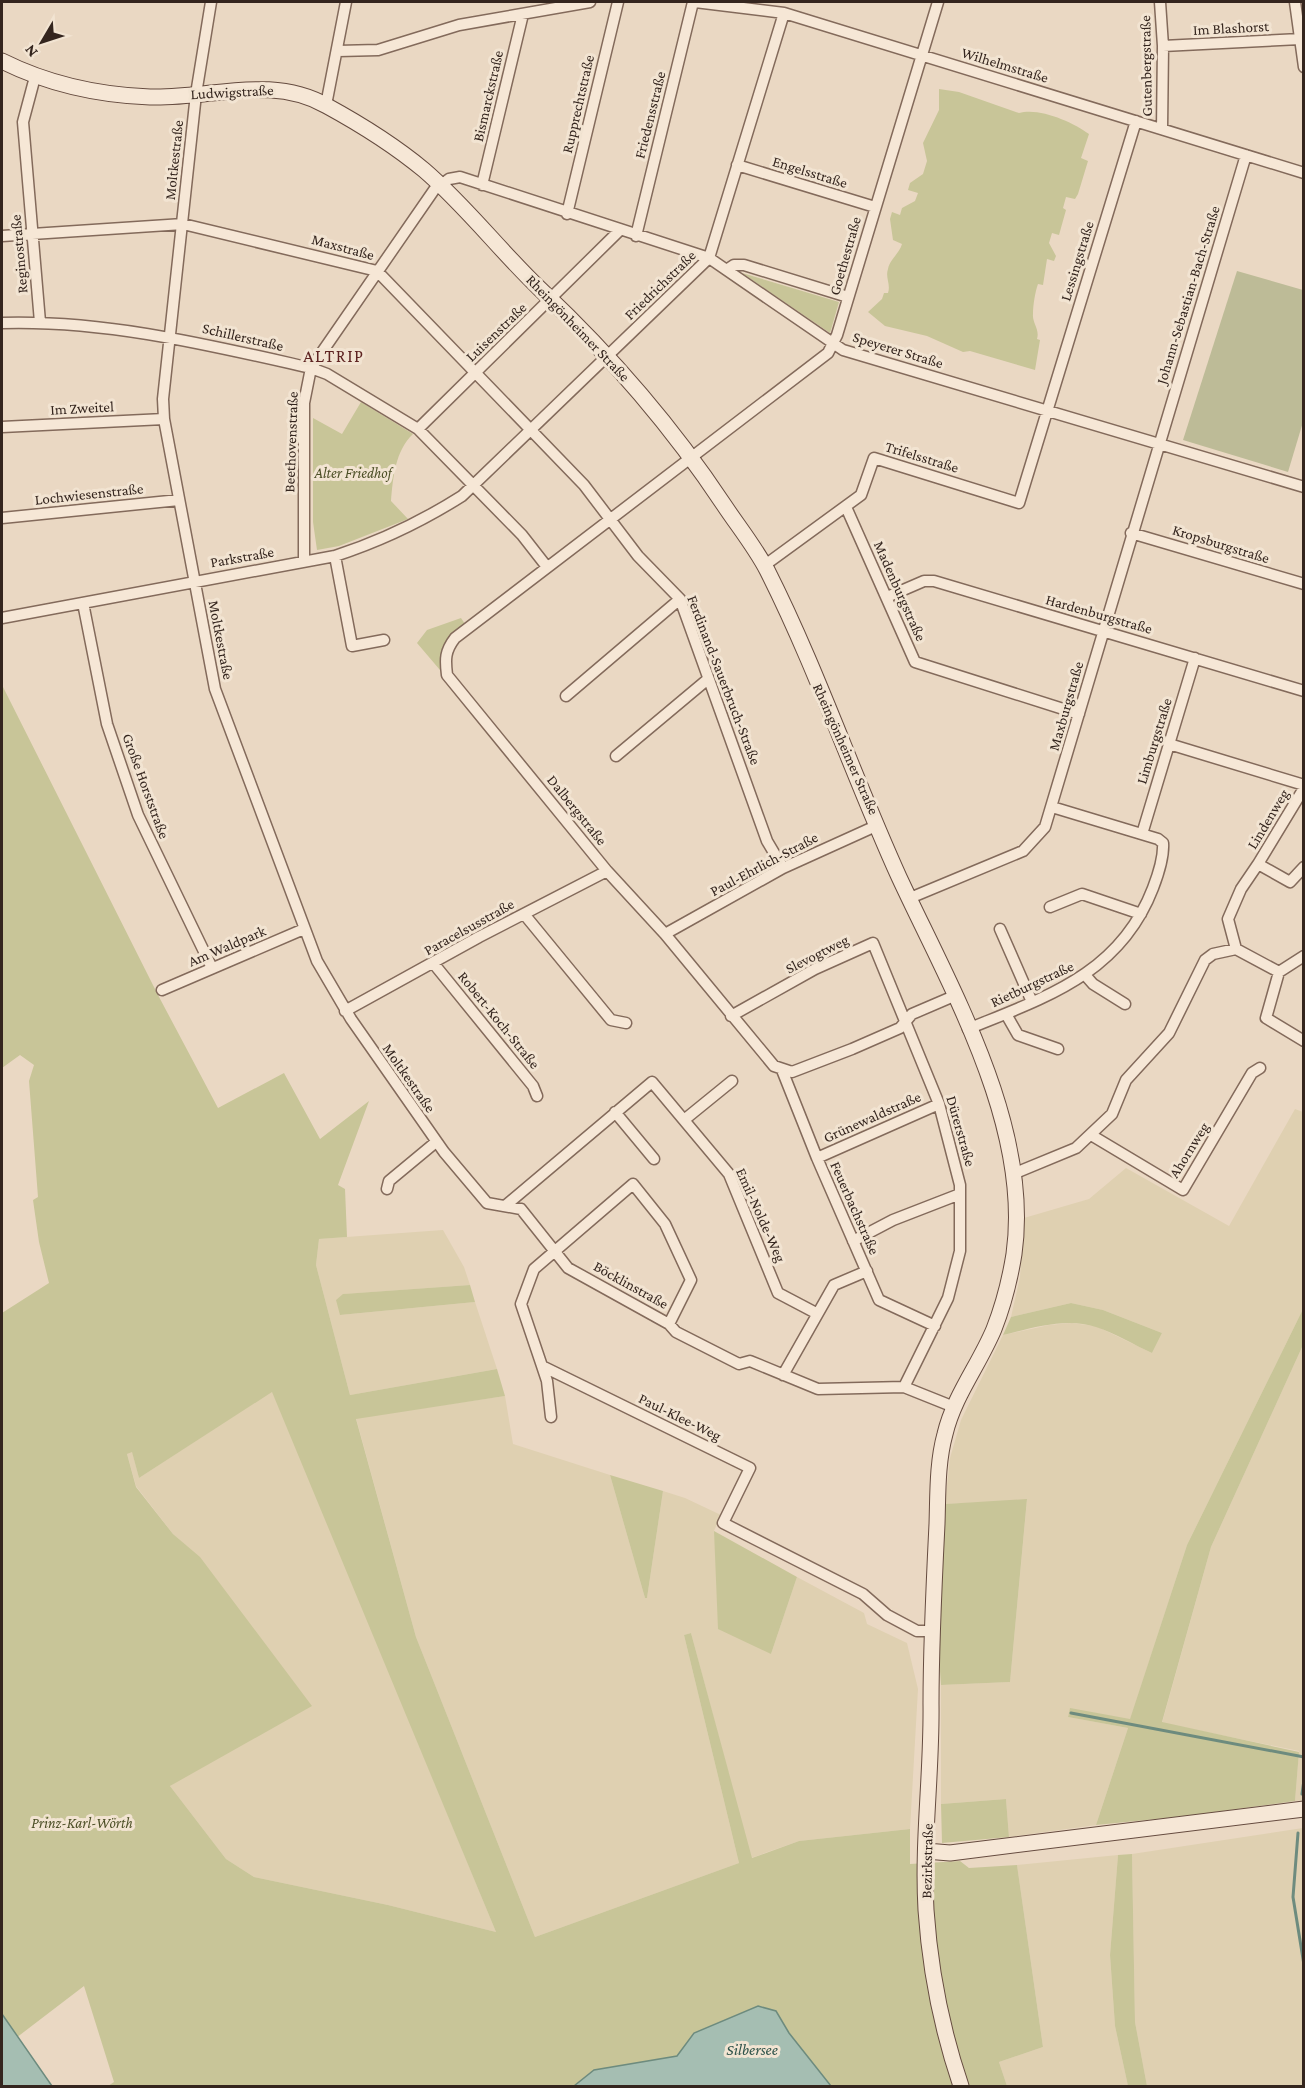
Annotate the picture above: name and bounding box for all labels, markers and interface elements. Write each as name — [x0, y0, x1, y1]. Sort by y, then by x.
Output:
north arrow — [12, 12, 72, 72]
street label: Gutenbergstraße — [1137, 15, 1156, 117]
street label: Im Blashorst — [1193, 18, 1270, 38]
text: N — [21, 41, 41, 61]
street label: Wilhelmstraße — [960, 44, 1051, 86]
street label: Bismarckstraße — [470, 48, 506, 143]
street label: Rupprechtstraße — [559, 53, 598, 155]
street label: Friedensstraße — [631, 69, 669, 160]
street label: Ludwigstraße — [190, 82, 274, 103]
street label: Moltkestraße — [162, 119, 186, 201]
street label: Engelsstraße — [770, 153, 850, 192]
street label: Johann-Sebastian-Bach-Straße — [1153, 204, 1224, 388]
street label: Reginostraße — [8, 213, 31, 294]
street label: Goethestraße — [826, 215, 864, 297]
street label: Lessingstraße — [1057, 219, 1098, 303]
street label: Maxstraße — [310, 231, 376, 263]
street label: Friedrichstraße — [621, 247, 699, 323]
street label: Rheingönheimer Straße — [522, 271, 633, 386]
street label: Luisenstraße — [463, 299, 530, 365]
street label: Schillerstraße — [201, 320, 285, 354]
street label: Speyerer Straße — [851, 329, 945, 372]
district label: ALTRIP — [303, 346, 365, 366]
street label: Beethovenstraße — [281, 391, 301, 493]
street label: Im Zweitel — [50, 398, 114, 418]
street label: Trifelsstraße — [883, 438, 961, 476]
park label: Alter Friedhof — [313, 465, 394, 482]
street label: Lochwiesenstraße — [34, 480, 144, 508]
street label: Kropsburgstraße — [1170, 522, 1272, 567]
street label: Madenburgstraße — [870, 539, 929, 644]
street label: Parkstraße — [209, 543, 275, 570]
street label: Hardenburgstraße — [1044, 591, 1154, 638]
street label: Ferdinand-Sauerbruch-Straße — [684, 593, 764, 767]
street label: Moltkestraße — [205, 599, 237, 681]
street label: Maxburgstraße — [1046, 659, 1087, 753]
street label: Rheingönheimer Straße — [809, 681, 882, 818]
street label: Limburgstraße — [1133, 696, 1176, 786]
street label: Große Horststraße — [120, 731, 173, 841]
street label: Dalbergstraße — [543, 772, 610, 849]
street label: Lindenweg — [1244, 786, 1293, 852]
street label: Paul-Ehrlich-Straße — [707, 829, 821, 899]
street label: Paracelsusstraße — [421, 895, 517, 958]
street label: Am Waldpark — [186, 922, 269, 970]
street label: Slevogtweg — [783, 931, 852, 978]
street label: Rietburgstraße — [988, 958, 1077, 1011]
street label: Robert-Koch-Straße — [455, 968, 543, 1072]
street label: Moltkestraße — [379, 1041, 439, 1116]
street label: Grünewaldstraße — [821, 1088, 924, 1146]
street label: Dürerstraße — [943, 1094, 979, 1168]
street label: Ahornweg — [1166, 1119, 1213, 1181]
street label: Feuerbachstraße — [827, 1159, 883, 1257]
street label: Emil-Nolde-Weg — [732, 1165, 789, 1265]
street label: Böcklinstraße — [591, 1258, 671, 1312]
street label: Paul-Klee-Weg — [636, 1390, 724, 1445]
park label: Prinz-Karl-Wörth — [31, 1815, 133, 1831]
street label: Bezirkstraße — [918, 1823, 936, 1899]
water label: Silbersee — [726, 2041, 778, 2058]

